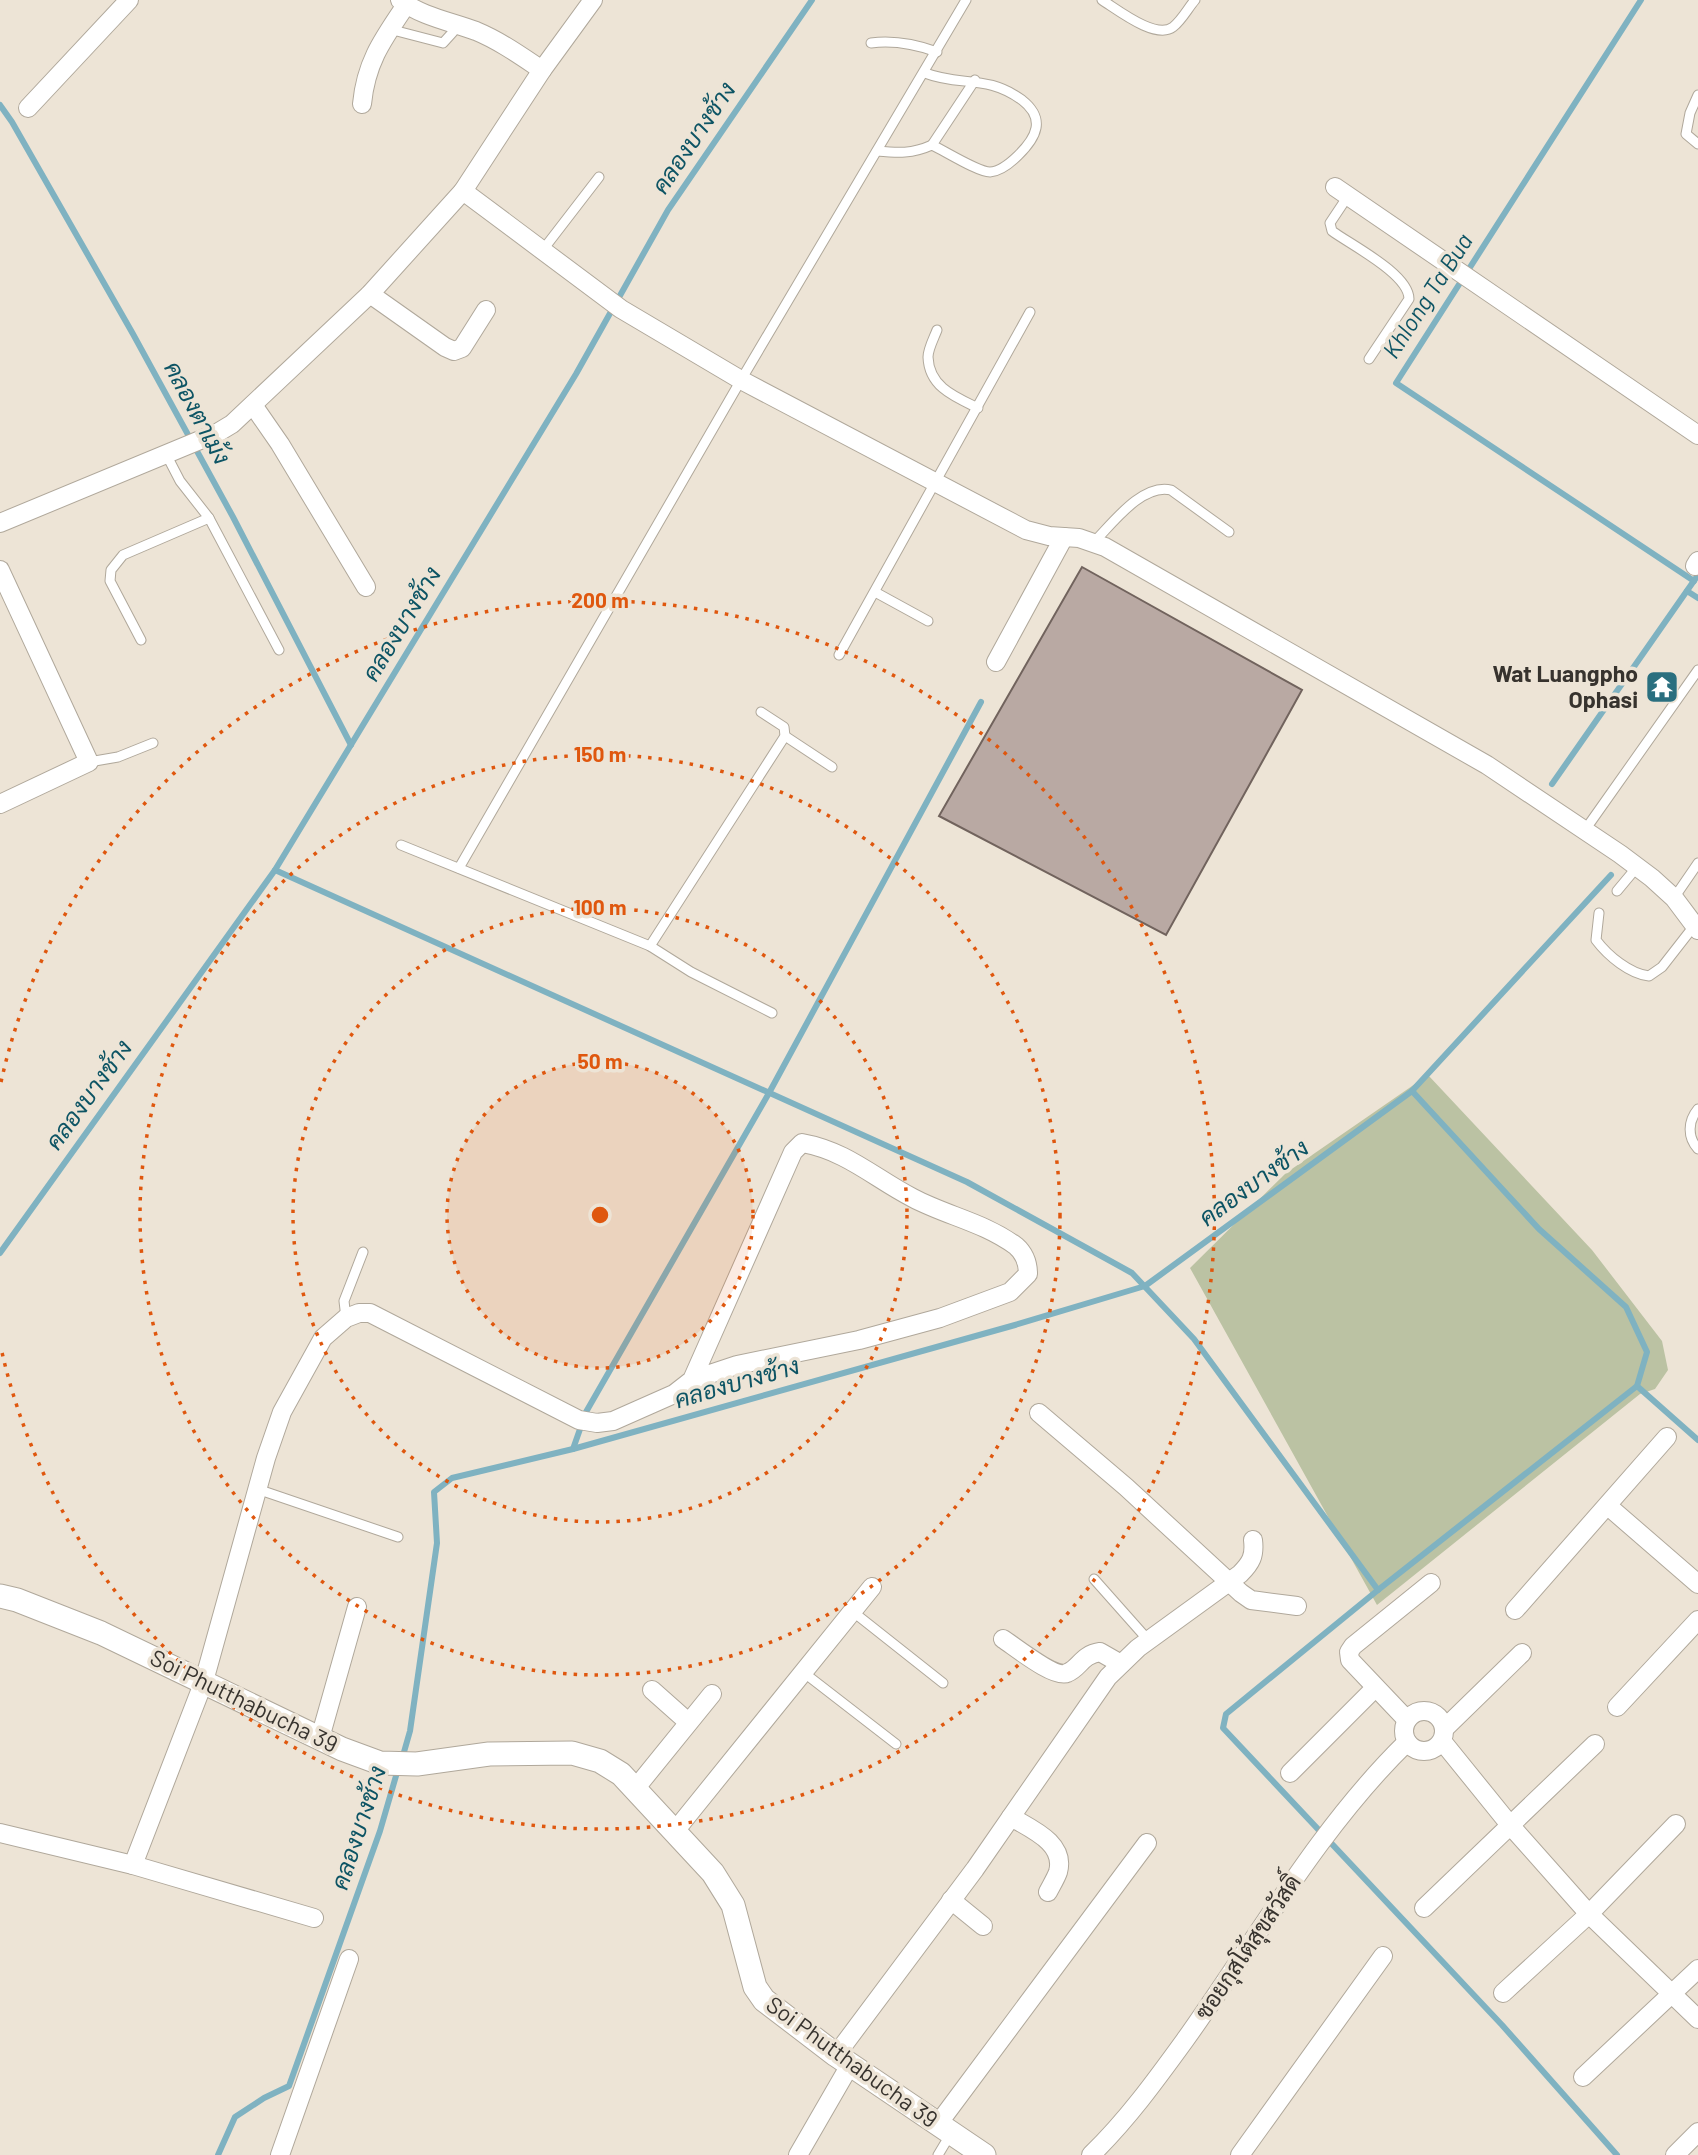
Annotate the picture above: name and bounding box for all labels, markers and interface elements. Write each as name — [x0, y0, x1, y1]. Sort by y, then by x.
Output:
water label: คลองบางช้าง — [645, 76, 741, 199]
water label: Khlong Ta Bua — [1376, 227, 1478, 363]
water label: คลองตาเม้ง — [159, 356, 238, 469]
water label: คลองบางช้าง — [355, 561, 446, 686]
text: 200 m — [571, 587, 629, 612]
place label: Wat Luangpho Ophasi — [1492, 659, 1638, 713]
temple icon: Wat Luangpho Ophasi — [1643, 668, 1681, 706]
text: 150 m — [574, 741, 626, 766]
text: 100 m — [573, 894, 627, 919]
water label: คลองบางช้าง — [38, 1034, 137, 1155]
text: 50 m — [577, 1048, 623, 1073]
water label: คลองบางช้าง — [1193, 1132, 1314, 1231]
centre of rings — [588, 1203, 612, 1227]
water label: คลองบางช้าง — [671, 1350, 802, 1413]
street label: Soi Phutthabucha 39 — [146, 1643, 343, 1758]
water label: คลองบางช้าง — [324, 1762, 391, 1893]
street label: ซอยกุสโต้สุขสวัสดิ์ — [1183, 1865, 1309, 2026]
street label: Soi Phutthabucha 39 — [761, 1990, 944, 2133]

